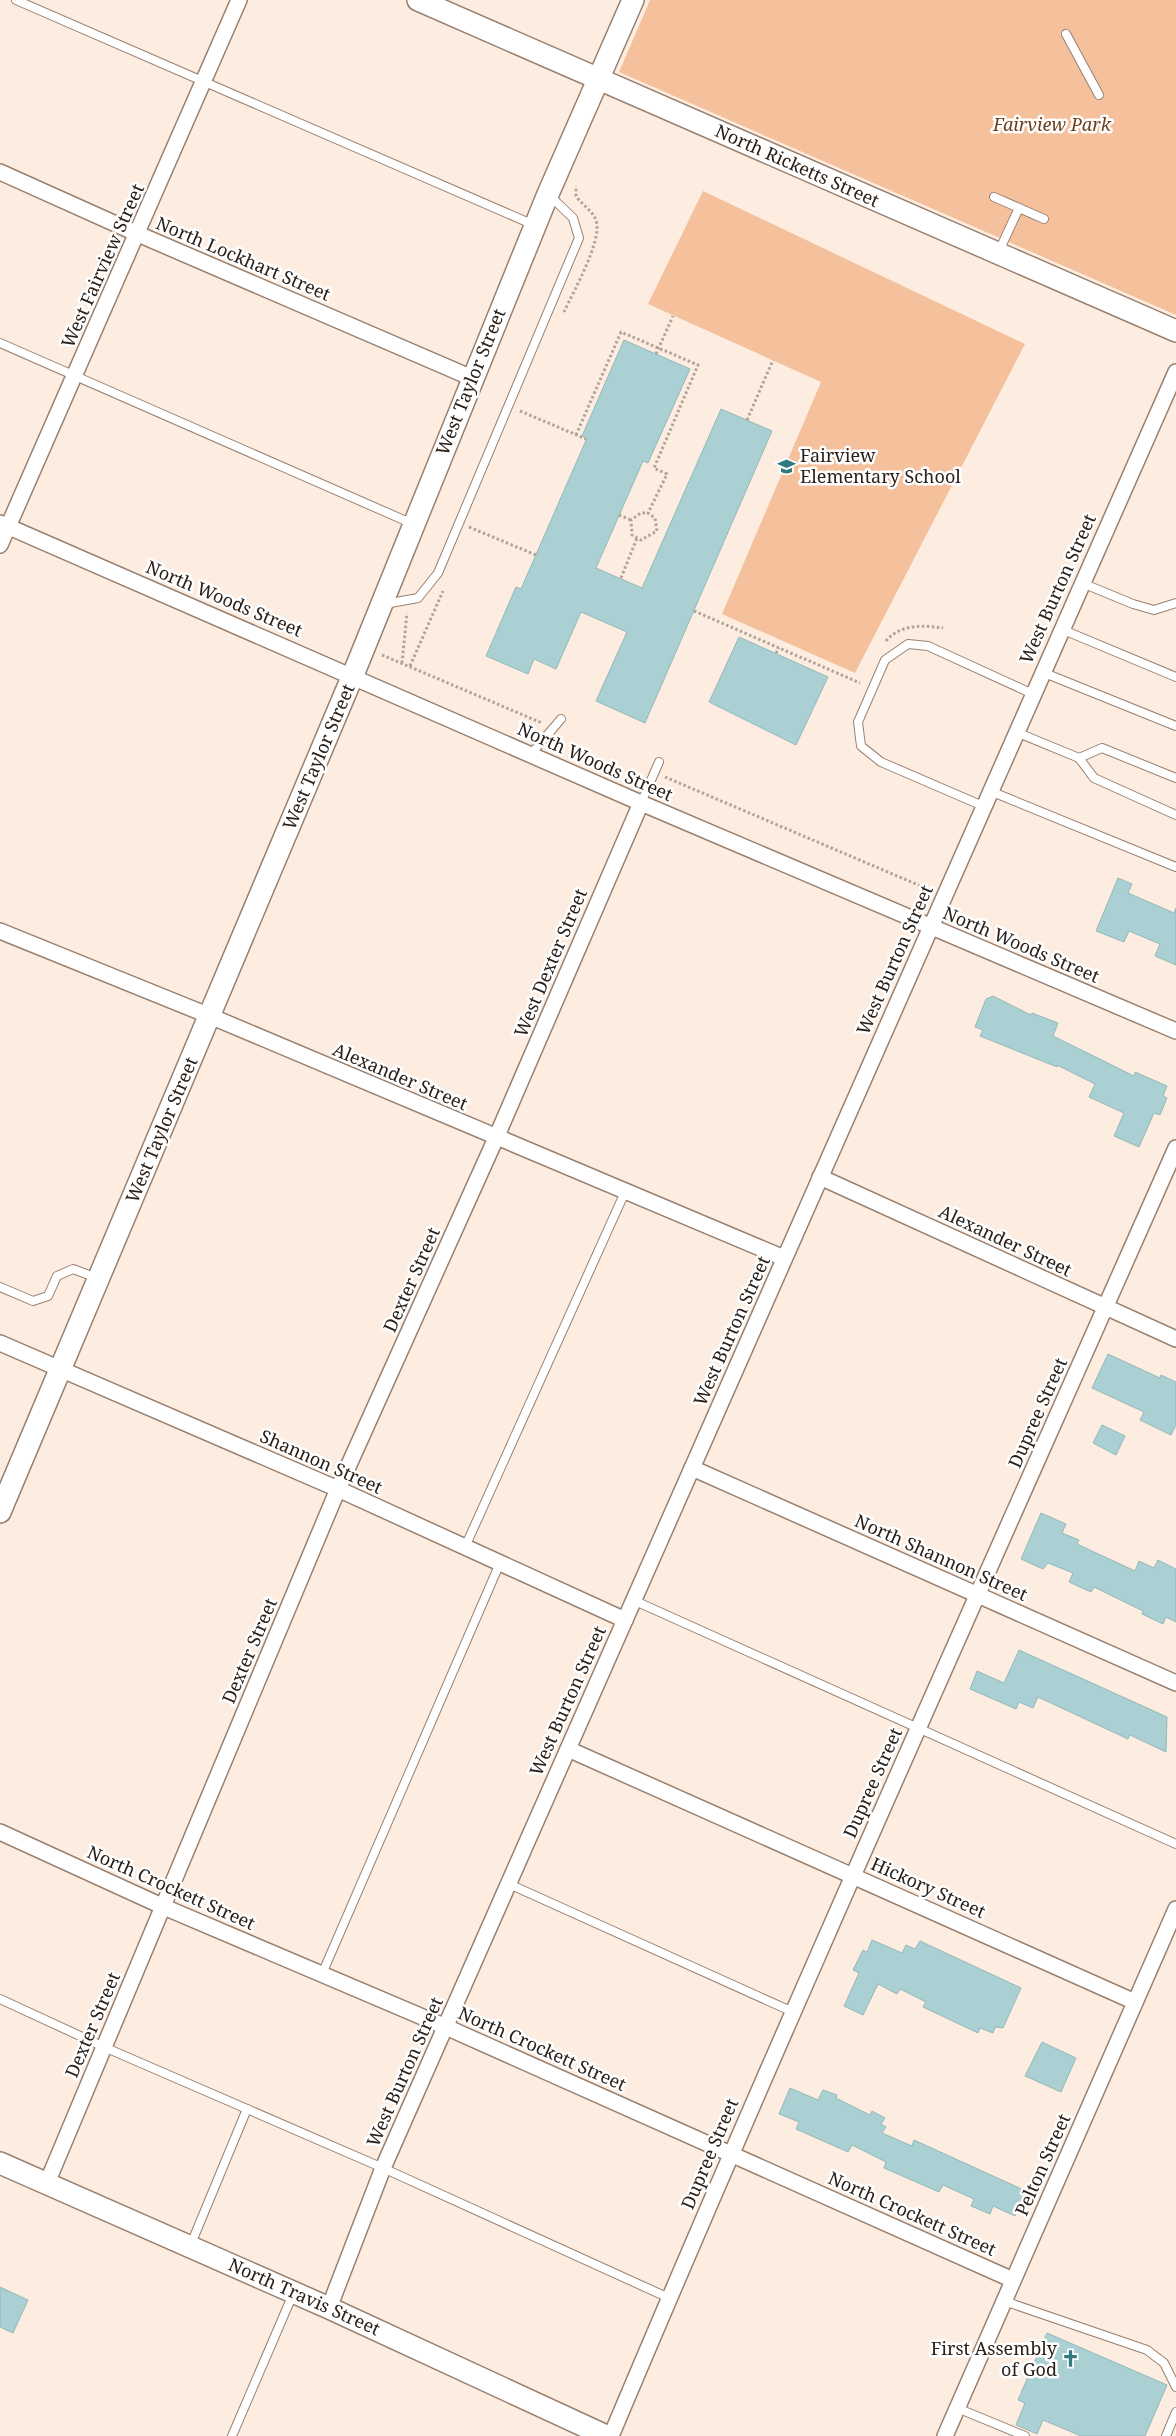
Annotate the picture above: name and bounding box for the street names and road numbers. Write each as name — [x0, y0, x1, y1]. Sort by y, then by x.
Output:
street label: North Ricketts Street — [712, 118, 883, 212]
street label: West Fairview Street — [55, 180, 149, 351]
street label: North Lockhart Street — [152, 210, 334, 306]
street label: West Taylor Street — [430, 305, 510, 459]
street label: West Burton Street — [1013, 510, 1101, 667]
street label: North Woods Street — [143, 554, 306, 642]
street label: West Taylor Street — [276, 680, 360, 833]
street label: North Woods Street — [514, 716, 677, 806]
street label: West Burton Street — [850, 881, 938, 1038]
street label: West Dexter Street — [508, 885, 592, 1040]
street label: North Woods Street — [940, 900, 1103, 988]
street label: Alexander Street — [329, 1037, 471, 1115]
street label: West Taylor Street — [119, 1053, 203, 1206]
street label: Alexander Street — [935, 1199, 1076, 1281]
street label: Dexter Street — [377, 1223, 445, 1336]
street label: West Burton Street — [687, 1252, 775, 1409]
street label: Dupree Street — [1002, 1354, 1072, 1471]
street label: Shannon Street — [256, 1423, 386, 1499]
street label: North Shannon Street — [851, 1508, 1031, 1606]
street label: Dexter Street — [216, 1594, 282, 1707]
street label: West Burton Street — [523, 1622, 611, 1779]
street label: Dupree Street — [837, 1724, 907, 1841]
street label: North Crockett Street — [84, 1839, 259, 1935]
street label: Hickory Street — [867, 1851, 989, 1923]
street label: Dexter Street — [59, 1968, 125, 2081]
street label: West Burton Street — [360, 1993, 448, 2150]
street label: North Crockett Street — [455, 2000, 630, 2096]
street label: Dupree Street — [675, 2095, 743, 2213]
street label: Pelton Street — [1009, 2110, 1075, 2219]
street label: North Crockett Street — [825, 2165, 1000, 2261]
street label: North Travis Street — [225, 2252, 384, 2340]

